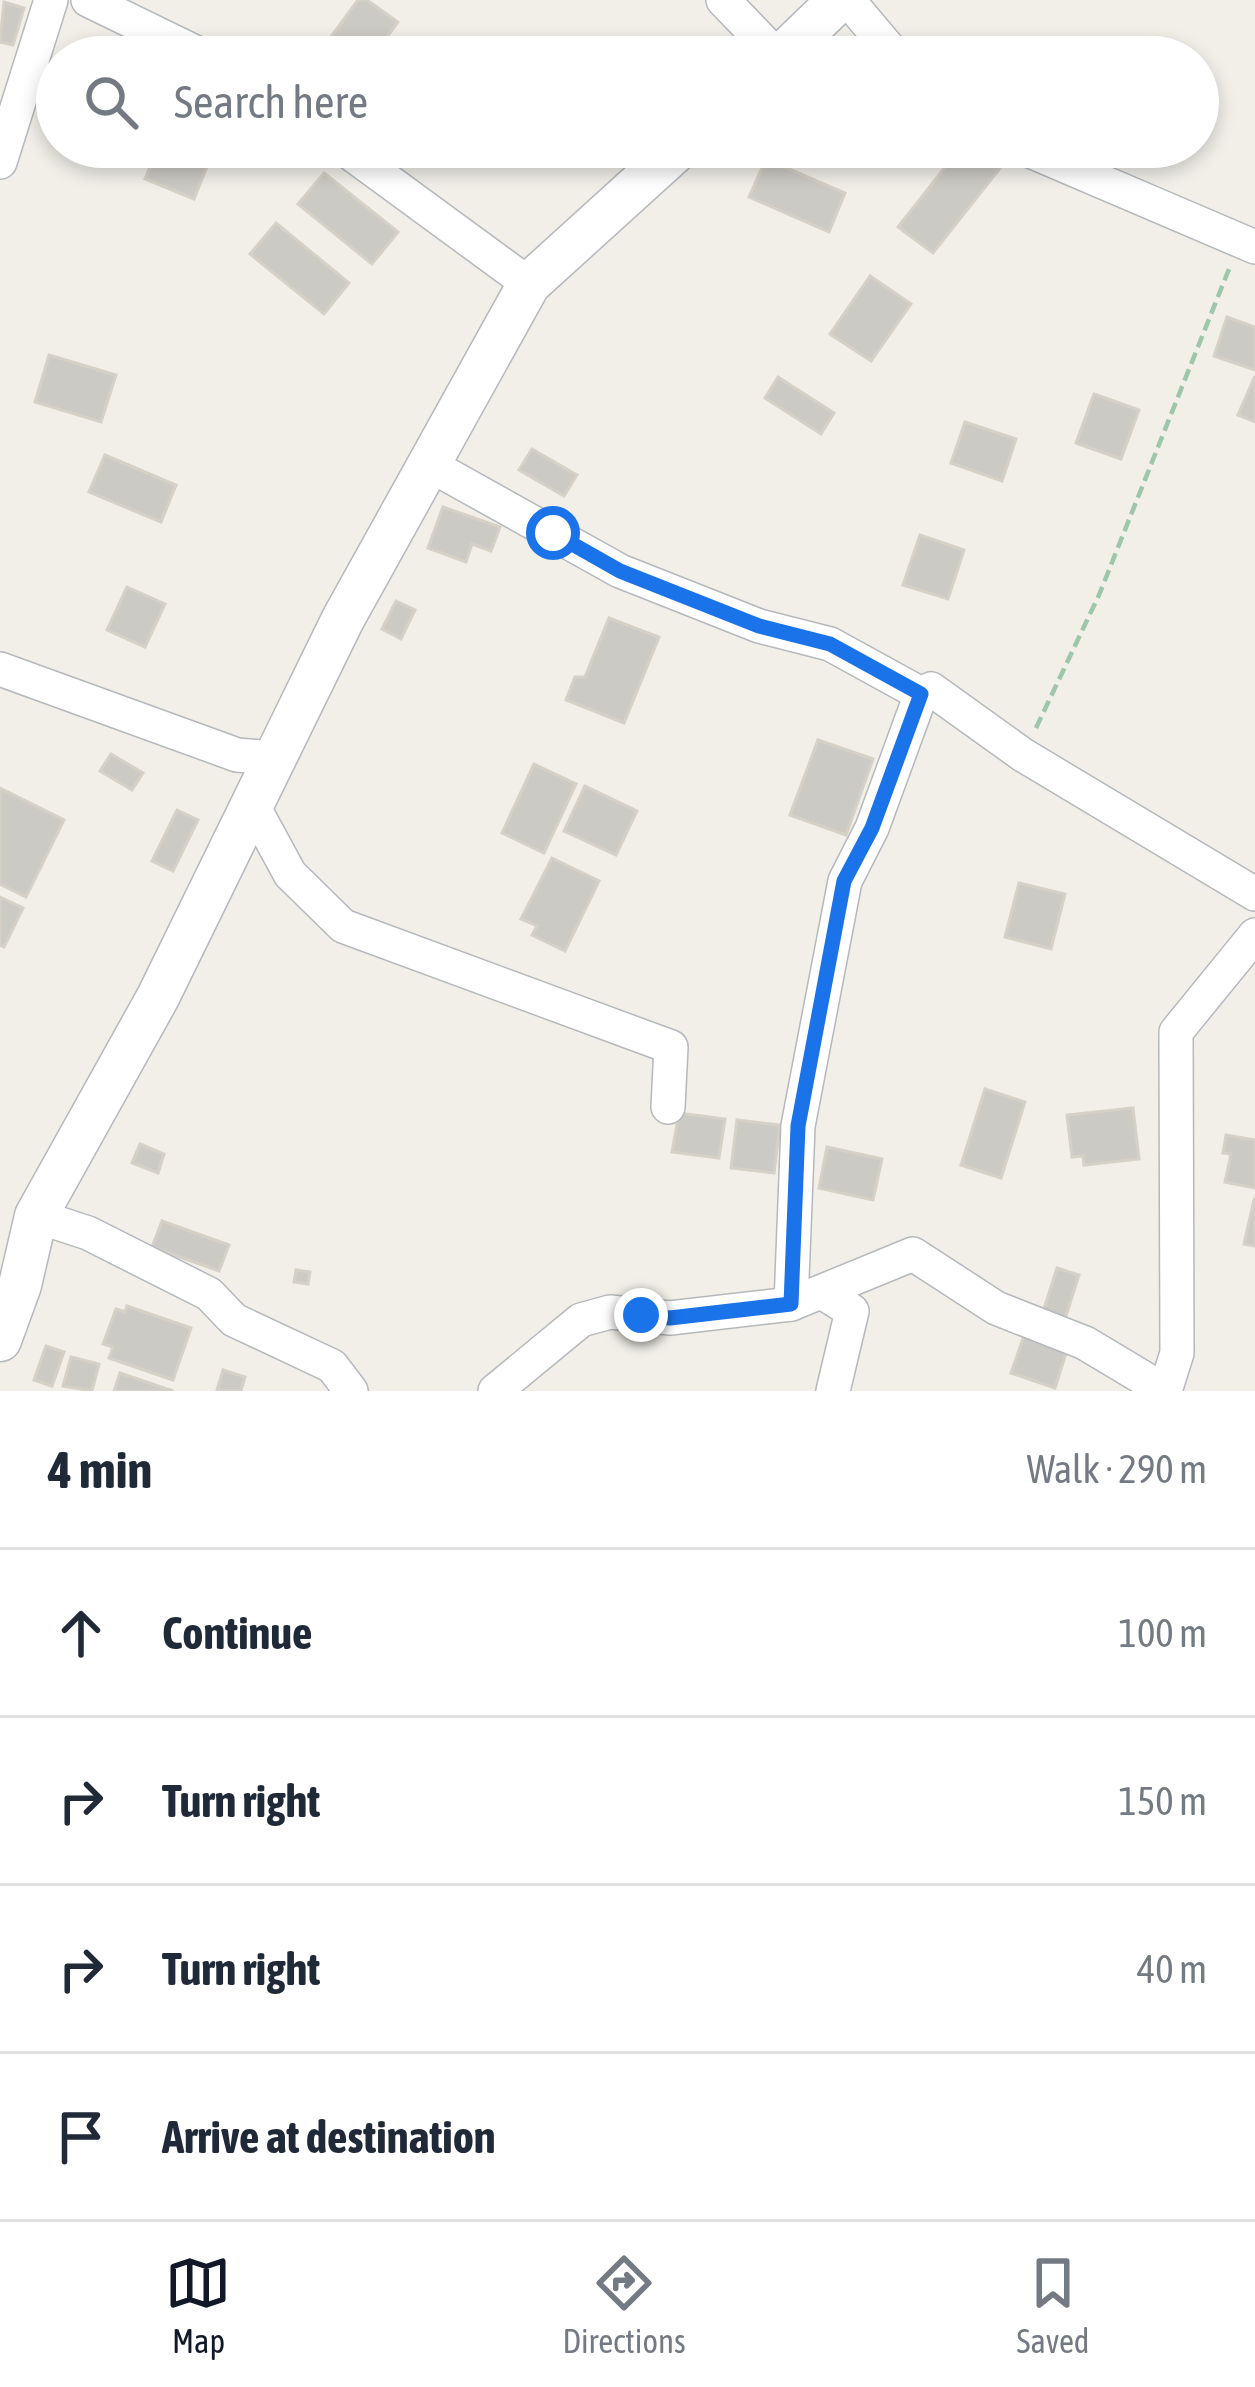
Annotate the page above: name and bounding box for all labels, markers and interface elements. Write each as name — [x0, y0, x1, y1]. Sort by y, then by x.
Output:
search box — [36, 36, 1219, 168]
icon: search — [78, 69, 144, 135]
text: Search here — [174, 76, 368, 128]
route start — [526, 506, 580, 560]
route end — [614, 1288, 668, 1342]
text: 4 min — [48, 1440, 152, 1499]
text: Walk · 290 m — [1027, 1447, 1207, 1491]
icon: ahead — [48, 1600, 114, 1666]
text: Continue — [162, 1607, 313, 1659]
text: 100 m — [1119, 1611, 1207, 1655]
icon: right — [48, 1768, 114, 1834]
text: Turn right — [162, 1775, 320, 1827]
text: 150 m — [1119, 1779, 1207, 1823]
icon: right — [48, 1936, 114, 2002]
text: Turn right — [162, 1943, 320, 1995]
text: 40 m — [1137, 1947, 1207, 1991]
icon: arrive — [48, 2104, 114, 2170]
text: Arrive at destination — [162, 2111, 496, 2163]
tab: Map — [165, 2250, 231, 2360]
tab: Directions — [562, 2250, 686, 2360]
tab: Saved — [1017, 2250, 1089, 2360]

